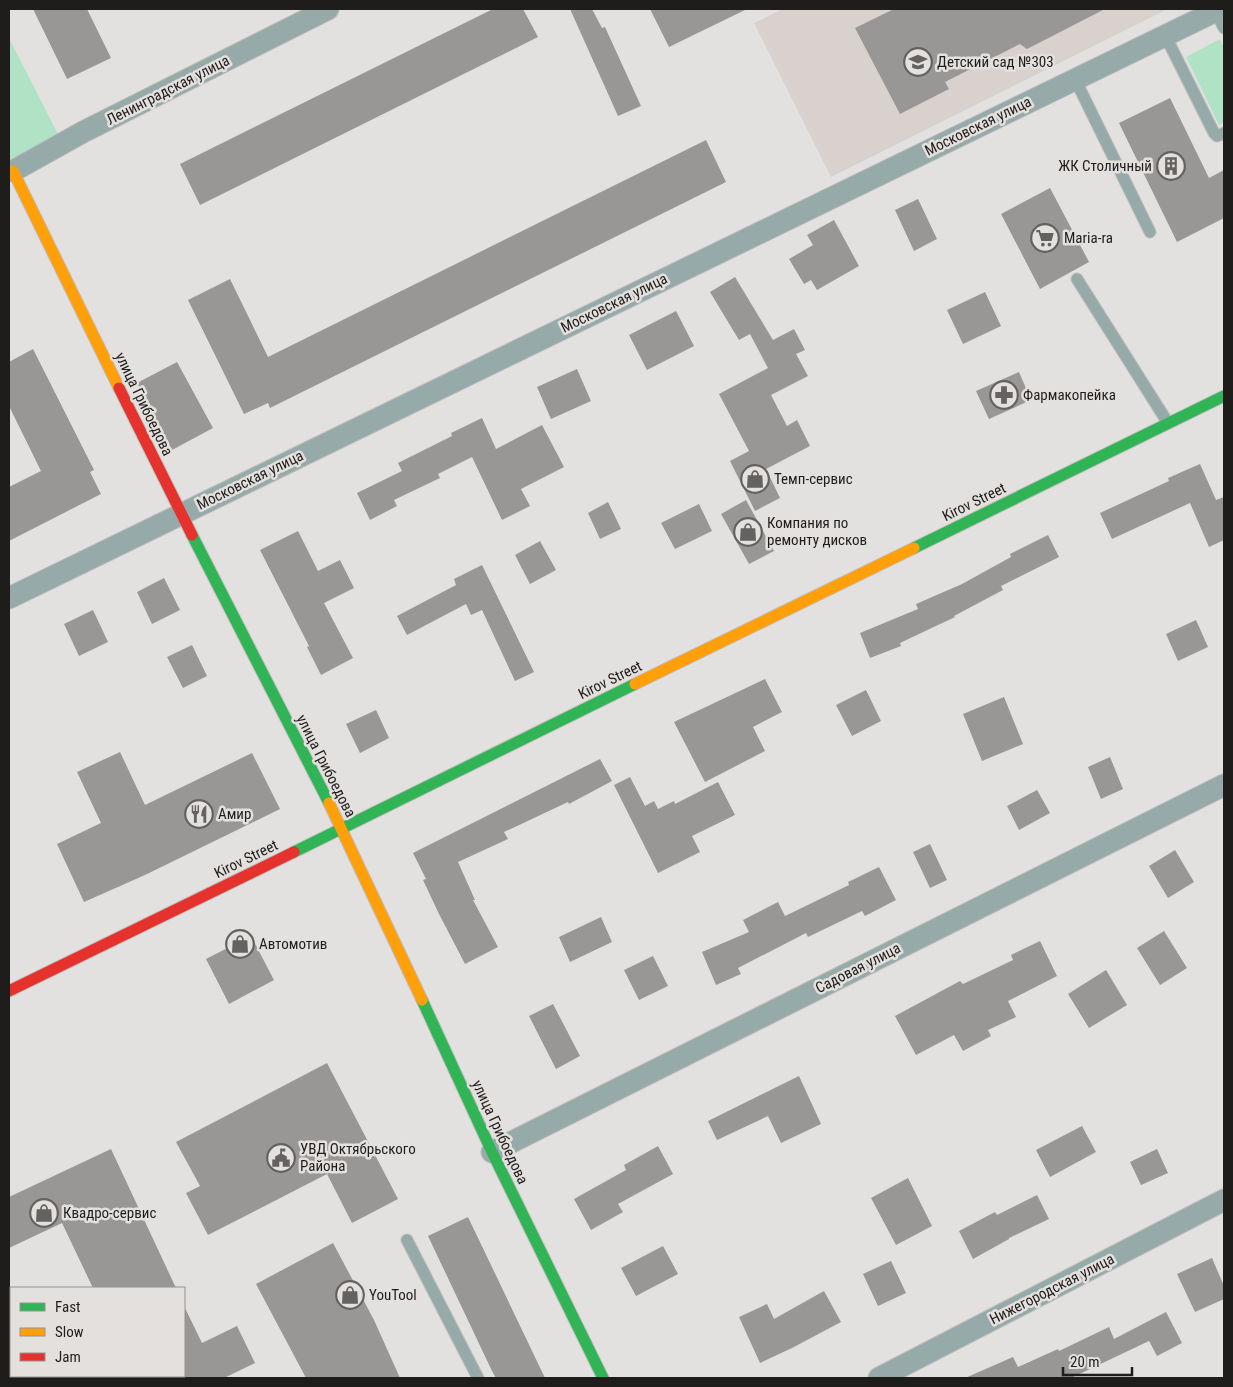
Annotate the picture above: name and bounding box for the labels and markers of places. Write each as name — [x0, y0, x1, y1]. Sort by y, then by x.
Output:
school or university icon: Детский сад №303 — [903, 47, 933, 77]
place label: Детский сад №303 — [937, 53, 1054, 71]
building icon: ЖК Столичный — [1156, 151, 1186, 181]
place label: ЖК Столичный — [1058, 157, 1152, 175]
supermarket icon: Maria-ra — [1030, 223, 1060, 253]
place label: Maria-ra — [1064, 229, 1113, 247]
pharmacy icon: Фармакопейка — [989, 380, 1019, 410]
place label: Фармакопейка — [1023, 386, 1116, 404]
shop icon: Темп-сервис — [740, 464, 770, 494]
place label: Темп-сервис — [774, 470, 853, 488]
place label: Компания по ремонту дисков — [767, 514, 867, 549]
shop icon: Компания по ремонту дисков — [733, 517, 763, 547]
restaurant icon: Амир — [184, 799, 214, 829]
place label: Амир — [218, 805, 251, 823]
shop icon: Автомотив — [225, 929, 255, 959]
place label: Автомотив — [259, 935, 327, 953]
place label: УВД Октябрьского Района — [300, 1140, 416, 1175]
public building icon: УВД Октябрьского Района — [266, 1143, 296, 1173]
shop icon: Квадро-сервис — [29, 1198, 59, 1228]
place label: Квадро-сервис — [63, 1204, 156, 1222]
shop icon: YouTool — [335, 1280, 365, 1310]
place label: YouTool — [369, 1286, 417, 1304]

